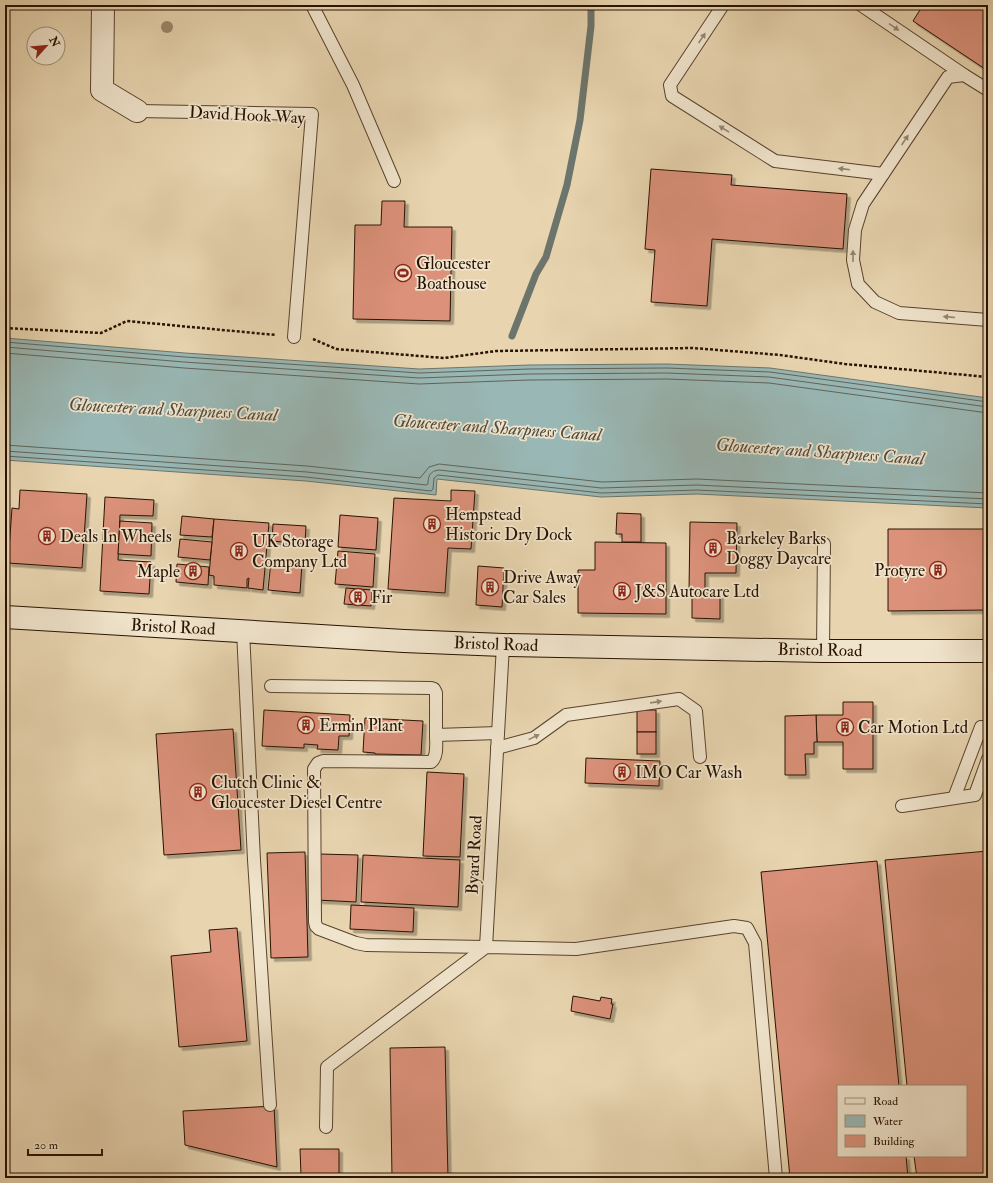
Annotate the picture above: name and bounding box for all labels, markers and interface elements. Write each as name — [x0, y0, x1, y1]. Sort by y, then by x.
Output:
one-way arrow — [888, 23, 899, 31]
north arrow — [26, 26, 66, 66]
one-way arrow — [698, 32, 706, 43]
text: N — [46, 33, 63, 50]
street label: David Hook Way — [188, 101, 306, 130]
one-way arrow — [718, 125, 730, 132]
one-way arrow — [901, 135, 909, 146]
one-way arrow — [838, 166, 850, 172]
one-way arrow — [850, 249, 856, 262]
place label: Gloucester Boathouse — [416, 253, 491, 294]
sports icon: Gloucester Boathouse — [393, 263, 413, 283]
one-way arrow — [943, 314, 955, 320]
water label: Gloucester and Sharpness Canal — [68, 393, 280, 427]
water label: Gloucester and Sharpness Canal — [392, 409, 604, 447]
water label: Gloucester and Sharpness Canal — [715, 433, 927, 471]
place label: Hempstead Historic Dry Dock — [445, 504, 572, 546]
building icon: Hempstead Historic Dry Dock — [422, 514, 442, 534]
building icon: Deals In Wheels — [37, 526, 57, 546]
place label: Deals In Wheels — [60, 526, 172, 547]
place label: Barkeley Barks Doggy Daycare — [726, 528, 831, 570]
place label: UK Storage Company Ltd — [252, 531, 348, 573]
building icon: Barkeley Barks Doggy Daycare — [703, 538, 723, 558]
building icon: UK Storage Company Ltd — [229, 541, 249, 561]
place label: Protyre — [874, 560, 925, 582]
building icon: Protyre — [928, 560, 948, 580]
place label: Maple — [137, 561, 180, 583]
building icon: Maple — [183, 561, 203, 581]
place label: Drive Away Car Sales — [503, 567, 581, 608]
building icon: Drive Away Car Sales — [480, 577, 500, 597]
building icon: J&S Autocare Ltd — [612, 581, 632, 601]
place label: J&S Autocare Ltd — [634, 581, 760, 603]
building icon: Fir — [348, 587, 368, 607]
place label: Fir — [371, 587, 393, 608]
street label: Bristol Road — [130, 614, 216, 640]
street label: Bristol Road — [453, 632, 539, 656]
street label: Bristol Road — [777, 639, 863, 661]
one-way arrow — [650, 699, 662, 705]
building icon: Ermin Plant — [296, 715, 316, 735]
place label: Ermin Plant — [319, 715, 404, 736]
building icon: Car Motion Ltd — [835, 717, 855, 737]
place label: Car Motion Ltd — [858, 717, 969, 738]
one-way arrow — [528, 734, 540, 740]
building icon: IMO Car Wash — [612, 762, 632, 782]
place label: IMO Car Wash — [635, 762, 742, 783]
place label: Clutch Clinic & Gloucester Diesel Centre — [211, 772, 382, 813]
building icon: Clutch Clinic & Gloucester Diesel Centre — [188, 782, 208, 802]
street label: Byard Road — [461, 814, 488, 895]
legend — [837, 1085, 967, 1157]
text: Road — [873, 1094, 898, 1109]
text: Water — [872, 1114, 903, 1129]
scale bar — [28, 1131, 102, 1157]
text: Building — [873, 1134, 916, 1149]
text: 20 m — [34, 1138, 59, 1153]

